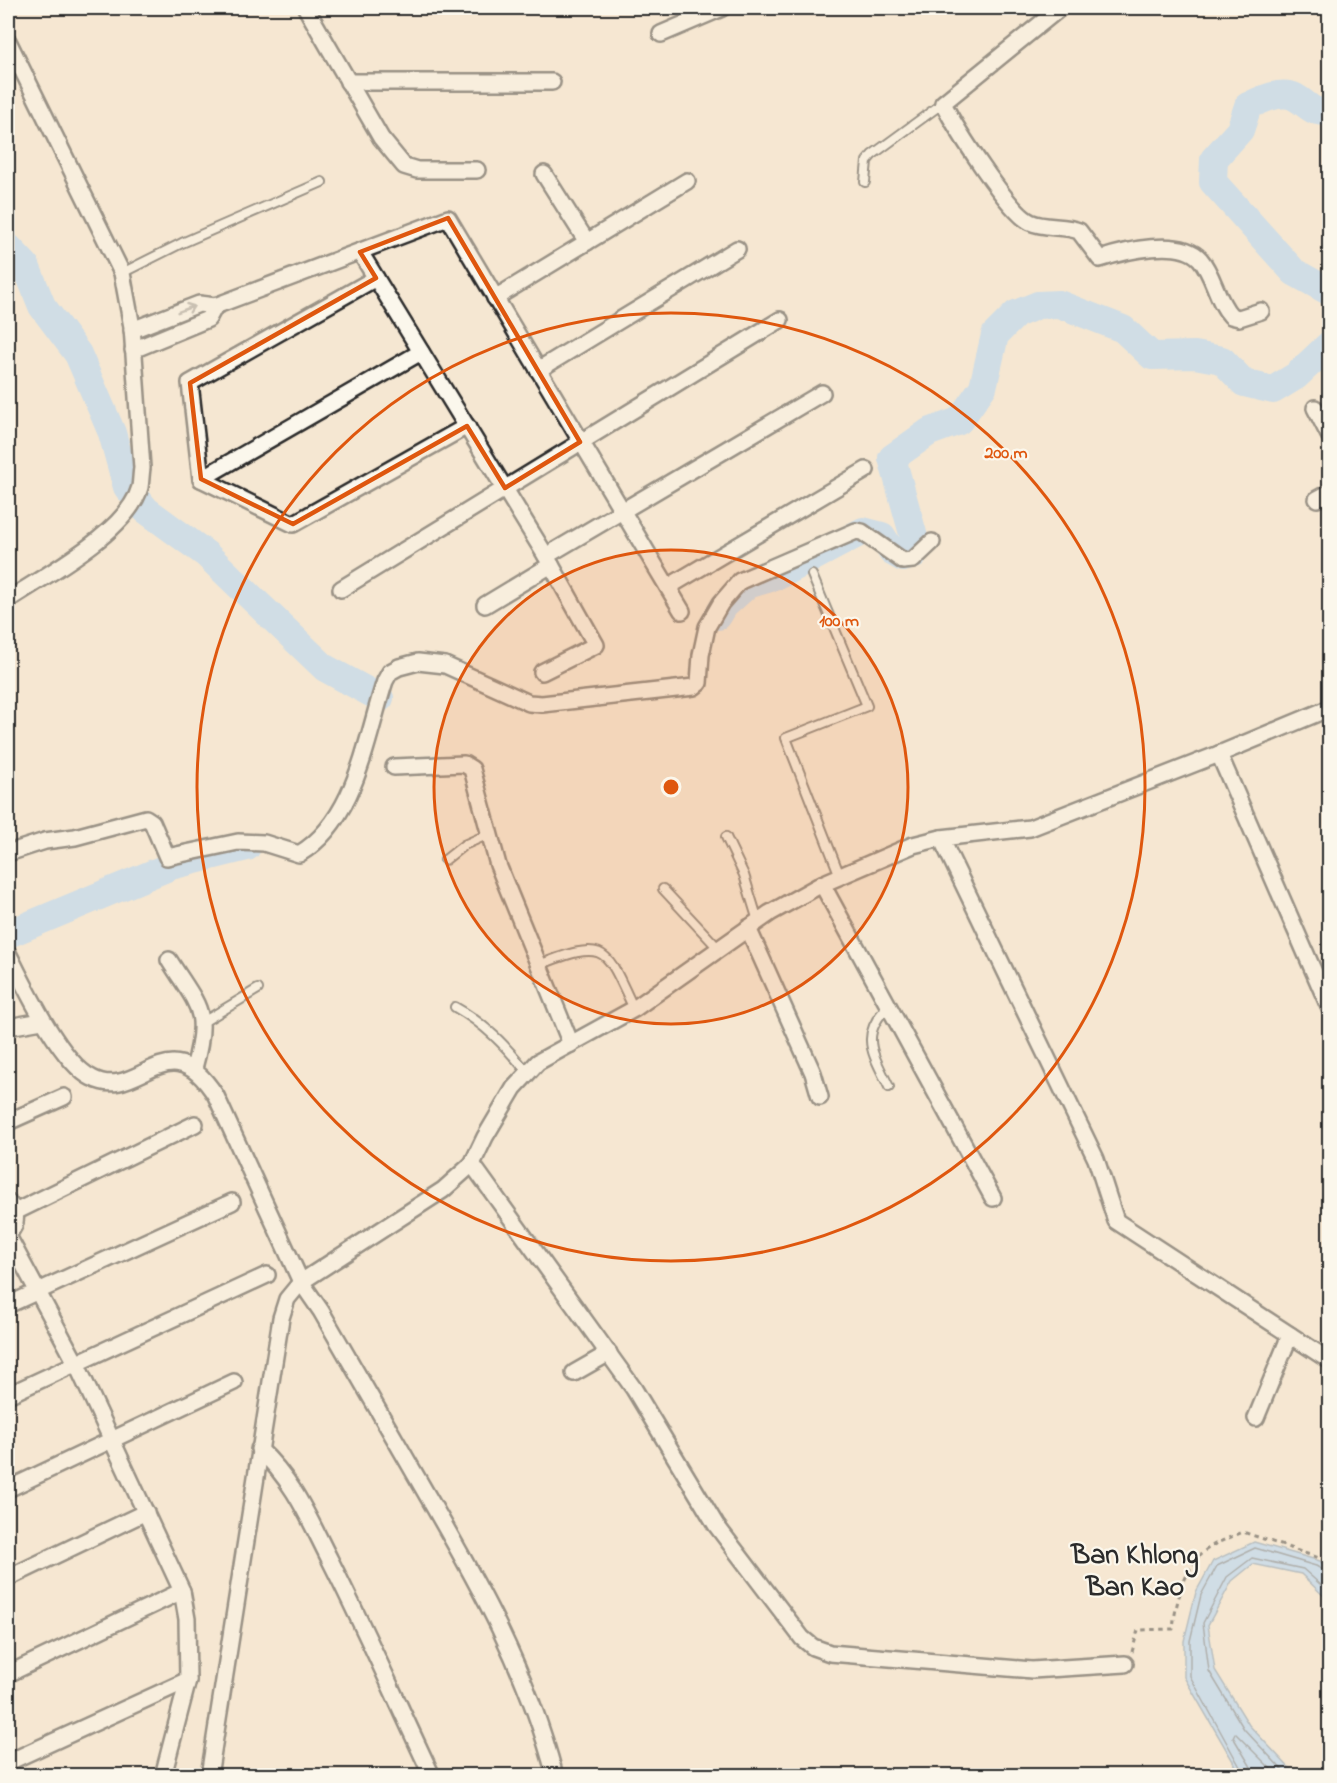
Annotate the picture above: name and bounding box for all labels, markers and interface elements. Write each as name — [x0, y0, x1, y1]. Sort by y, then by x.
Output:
one-way arrow — [177, 303, 195, 314]
text: 200 m — [984, 441, 1028, 467]
text: 100 m — [819, 609, 859, 635]
centre of rings — [661, 777, 681, 797]
district label: Ban Khlong Ban Kao — [1069, 1536, 1199, 1609]

